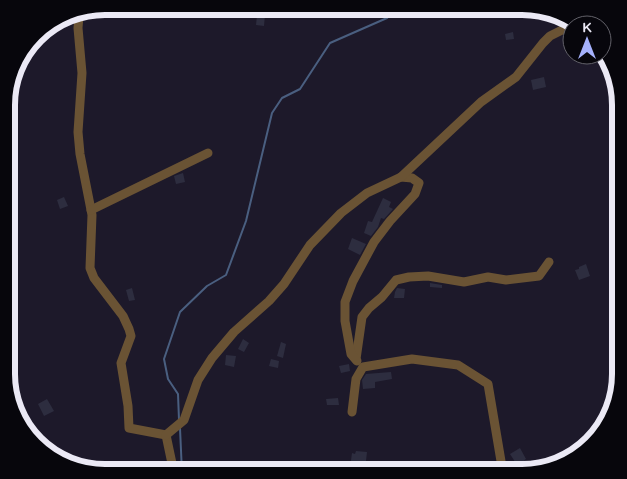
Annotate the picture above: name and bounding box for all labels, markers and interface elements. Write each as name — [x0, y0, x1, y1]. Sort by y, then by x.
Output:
north arrow — [562, 15, 612, 65]
text: K — [582, 19, 592, 36]

